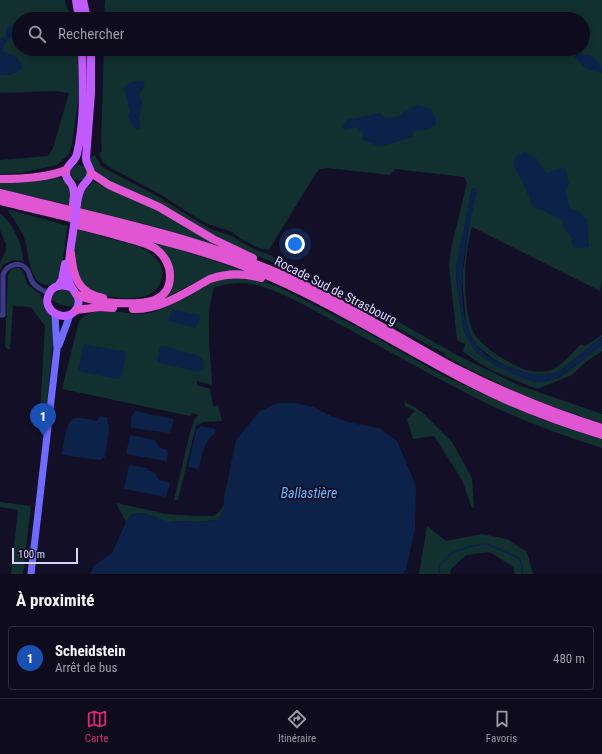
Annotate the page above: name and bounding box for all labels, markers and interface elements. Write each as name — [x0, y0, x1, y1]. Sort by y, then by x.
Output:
search box — [12, 12, 590, 56]
icon: search — [26, 23, 48, 45]
text: Rechercher — [58, 25, 124, 43]
your location — [285, 234, 305, 254]
street label: Rocade Sud de Strasbourg — [272, 253, 399, 328]
pin: 1 — [30, 403, 56, 436]
water label: Ballastière — [281, 485, 337, 501]
scale bar — [12, 546, 78, 565]
text: 100 m — [18, 548, 45, 561]
text: À proximité — [16, 590, 94, 610]
text: Scheidstein — [55, 642, 126, 660]
text: 1 — [27, 651, 33, 666]
text: 480 m — [553, 651, 585, 666]
text: Arrêt de bus — [55, 660, 117, 675]
tab: Carte — [85, 708, 108, 745]
tab: Itinéraire — [278, 708, 316, 745]
tab: Favoris — [486, 708, 517, 745]

